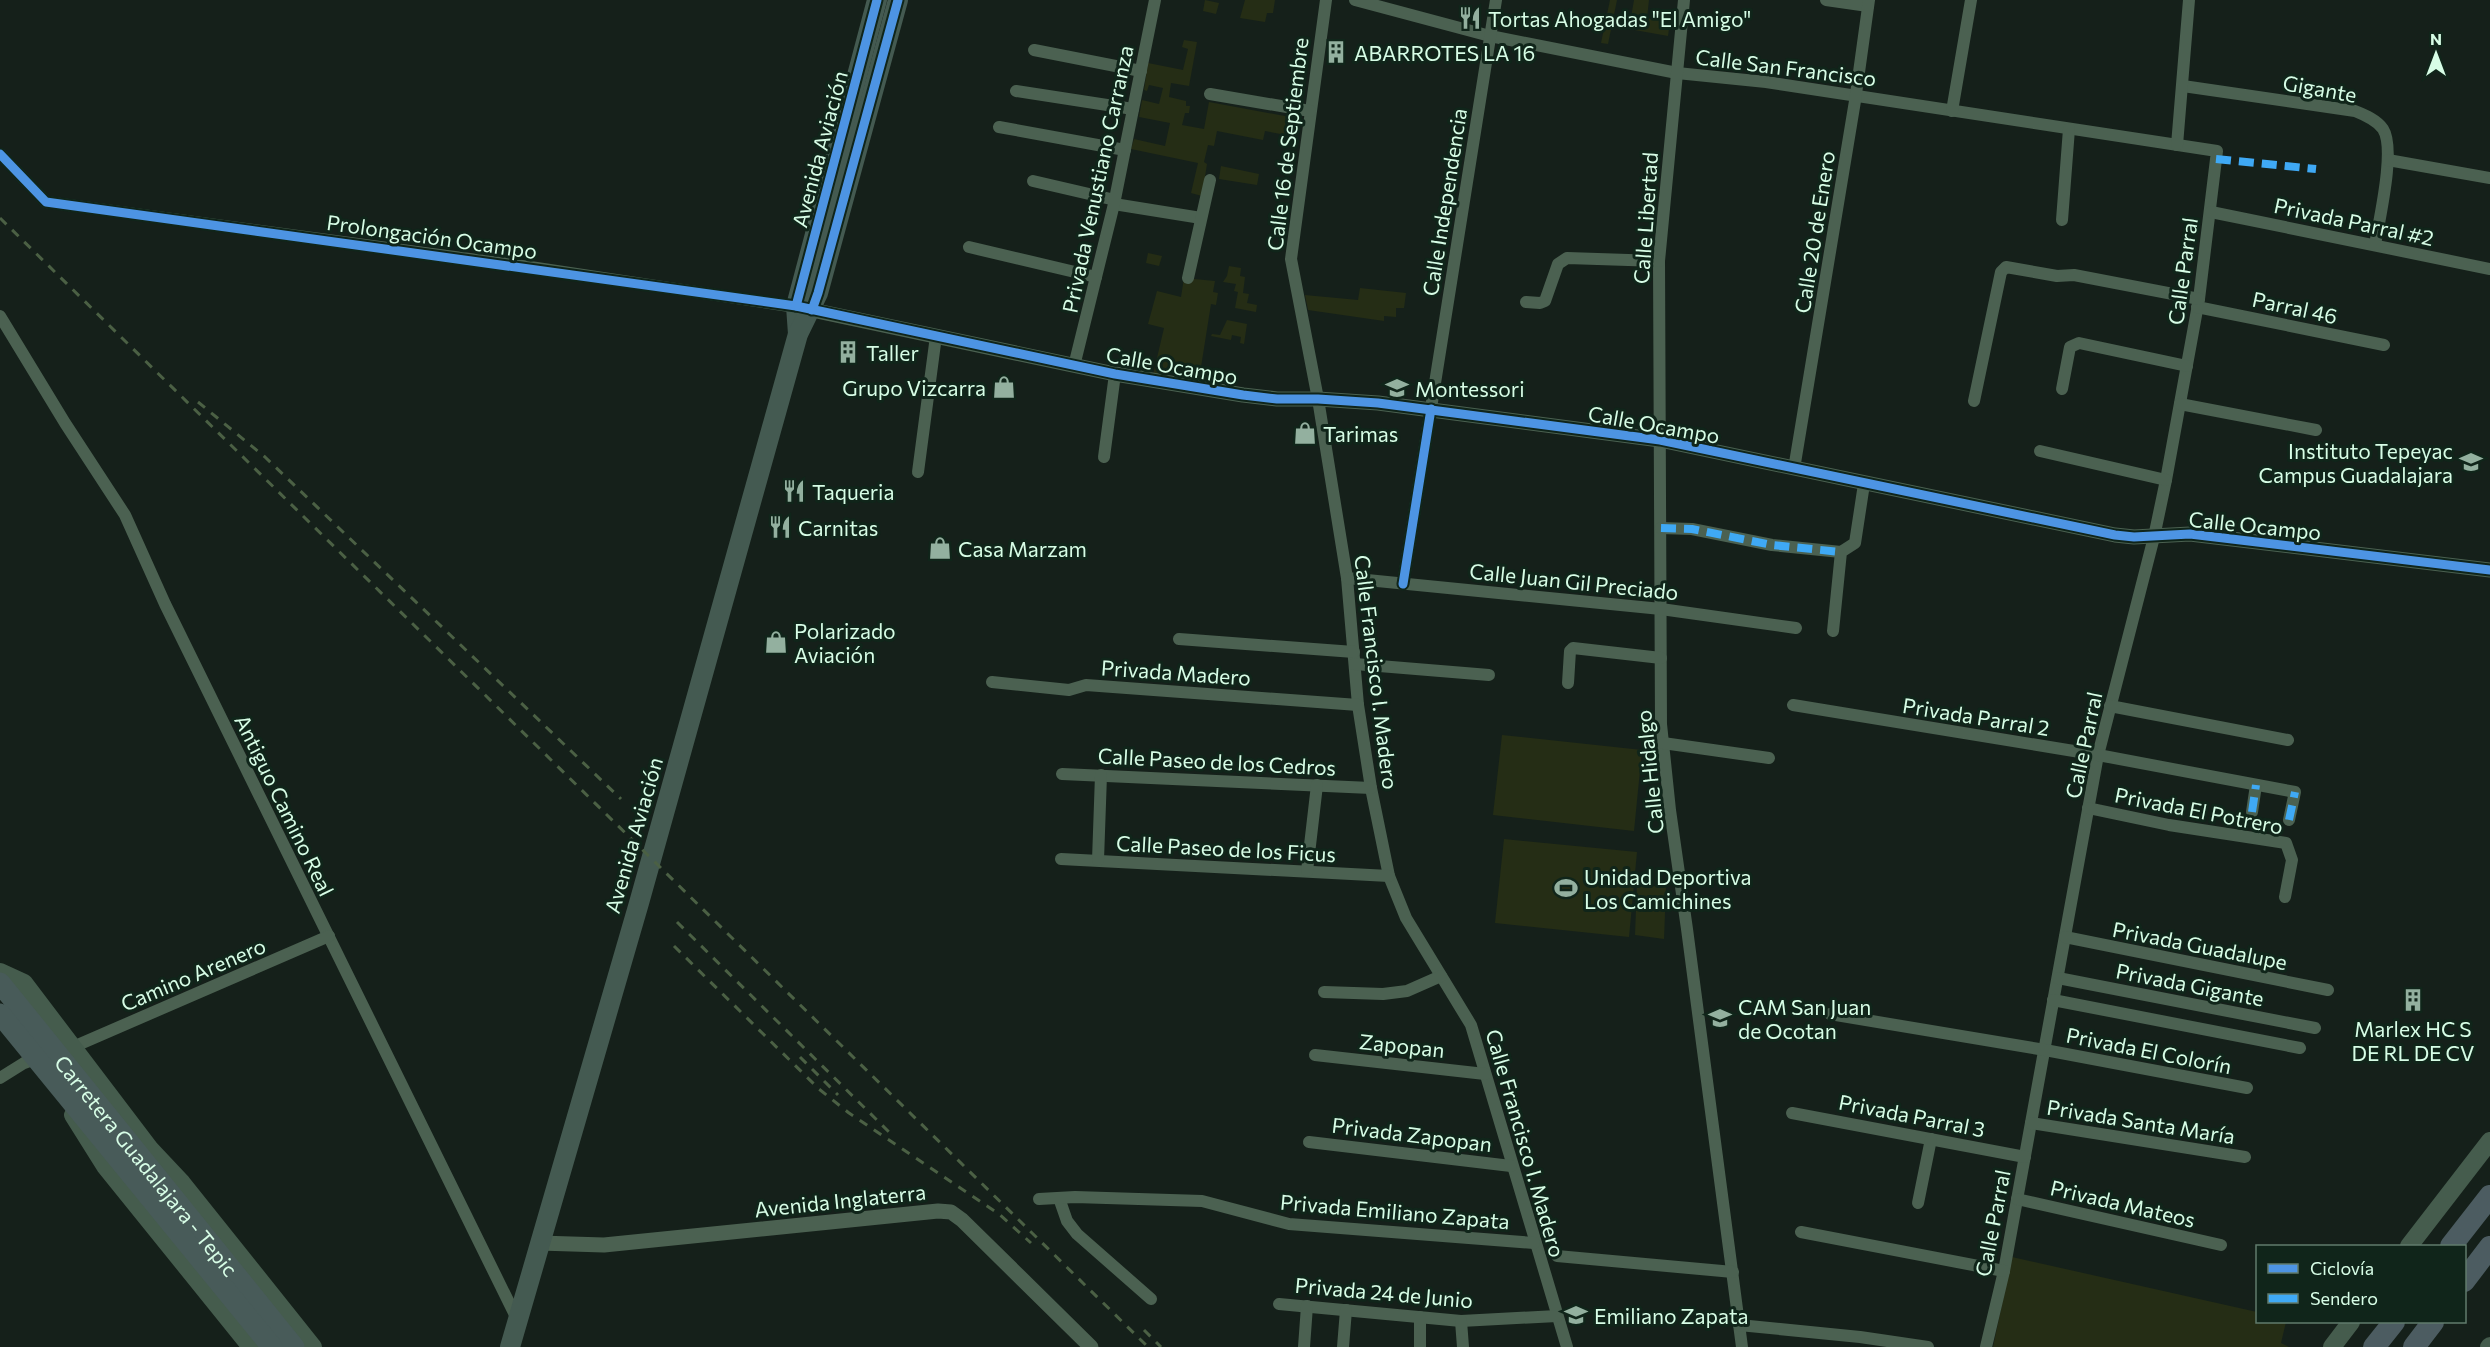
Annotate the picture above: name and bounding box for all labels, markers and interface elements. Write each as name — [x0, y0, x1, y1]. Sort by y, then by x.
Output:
restaurant icon: Tortas Ahogadas "El Amigo" — [1457, 5, 1483, 31]
place label: Tortas Ahogadas "El Amigo" — [1488, 6, 1751, 31]
north arrow — [2406, 24, 2466, 84]
text: N — [2430, 29, 2442, 48]
street label: Calle 16 de Septiembre — [1262, 36, 1312, 252]
building icon: ABARROTES LA 16 — [1323, 39, 1349, 65]
place label: ABARROTES LA 16 — [1354, 40, 1535, 65]
street label: Privada Venustiano Carranza — [1056, 43, 1138, 315]
street label: Calle San Francisco — [1694, 44, 1878, 90]
street label: Avenida Aviación — [786, 68, 852, 230]
street label: Gigante — [2281, 69, 2359, 107]
street label: Calle Independencia — [1417, 106, 1471, 298]
street label: Calle 20 de Enero — [1789, 149, 1839, 315]
street label: Calle Libertad — [1628, 151, 1662, 285]
street label: Privada Parral #2 — [2272, 192, 2436, 250]
street label: Prolongación Ocampo — [325, 209, 539, 263]
street label: Calle Parral — [2162, 216, 2202, 326]
street label: Parral 46 — [2250, 286, 2340, 328]
building icon: Taller — [835, 339, 861, 365]
place label: Taller — [866, 340, 919, 365]
street label: Calle Ocampo — [1104, 341, 1240, 389]
shop icon: Grupo Vizcarra — [991, 374, 1017, 400]
place label: Grupo Vizcarra — [842, 375, 986, 400]
school or university icon: Montessori — [1384, 375, 1410, 401]
place label: Montessori — [1415, 376, 1525, 401]
street label: Calle Ocampo — [1586, 400, 1722, 448]
shop icon: Tarimas — [1292, 420, 1318, 446]
place label: Tarimas — [1323, 421, 1398, 446]
place label: Instituto Tepeyac Campus Guadalajara — [2259, 438, 2453, 487]
school or university icon: Instituto Tepeyac Campus Guadalajara — [2458, 449, 2484, 475]
restaurant icon: Taqueria — [781, 478, 807, 504]
place label: Taqueria — [812, 479, 894, 504]
street label: Calle Ocampo — [2188, 506, 2322, 544]
restaurant icon: Carnitas — [767, 514, 793, 540]
place label: Carnitas — [798, 515, 878, 540]
shop icon: Casa Marzam — [927, 535, 953, 561]
place label: Casa Marzam — [958, 536, 1087, 561]
street label: Calle Francisco I. Madero — [1350, 553, 1404, 791]
street label: Calle Juan Gil Preciado — [1468, 558, 1680, 604]
place label: Polarizado Aviación — [794, 618, 896, 667]
shop icon: Polarizado Aviación — [763, 629, 789, 655]
street label: Privada Madero — [1100, 654, 1252, 690]
street label: Calle Parral — [2060, 689, 2106, 801]
street label: Privada Parral 2 — [1901, 692, 2051, 740]
street label: Calle Hidalgo — [1630, 709, 1668, 835]
street label: Antiguo Camino Real — [230, 710, 340, 900]
street label: Calle Paseo de los Cedros — [1097, 742, 1337, 780]
street label: Avenida Aviación — [599, 754, 667, 916]
street label: Privada El Potrero — [2113, 781, 2285, 839]
street label: Calle Paseo de los Ficus — [1115, 830, 1337, 866]
place label: Unidad Deportiva Los Camichines — [1584, 864, 1752, 913]
sports icon: Unidad Deportiva Los Camichines — [1553, 875, 1579, 901]
street label: Privada Guadalupe — [2111, 916, 2289, 974]
street label: Camino Arenero — [117, 932, 269, 1016]
street label: Privada Gigante — [2114, 957, 2266, 1011]
building icon: Marlex HC S DE RL DE CV — [2400, 987, 2426, 1013]
place label: CAM San Juan de Ocotan — [1738, 994, 1871, 1043]
school or university icon: CAM San Juan de Ocotan — [1707, 1005, 1733, 1031]
place label: Marlex HC S DE RL DE CV — [2352, 1016, 2474, 1065]
street label: Privada El Colorín — [2064, 1022, 2234, 1078]
street label: Calle Francisco I. Madero — [1481, 1026, 1571, 1260]
street label: Zapopan — [1358, 1028, 1446, 1062]
street label: Carretera Guadalajara - Tepic — [50, 1050, 244, 1281]
street label: Privada Parral 3 — [1837, 1089, 1987, 1141]
street label: Privada Santa María — [2045, 1094, 2237, 1148]
street label: Privada Zapopan — [1331, 1112, 1493, 1156]
street label: Calle Parral — [1969, 1168, 2015, 1278]
street label: Privada Mateos — [2048, 1174, 2198, 1232]
street label: Avenida Inglaterra — [753, 1179, 927, 1221]
street label: Privada Emiliano Zapata — [1279, 1189, 1511, 1233]
legend — [2256, 1245, 2466, 1323]
text: Ciclovía — [2310, 1257, 2374, 1279]
street label: Privada 24 de Junio — [1294, 1272, 1474, 1312]
text: Sendero — [2310, 1287, 2378, 1309]
school or university icon: Emiliano Zapata — [1563, 1302, 1589, 1328]
place label: Emiliano Zapata — [1594, 1303, 1749, 1328]

